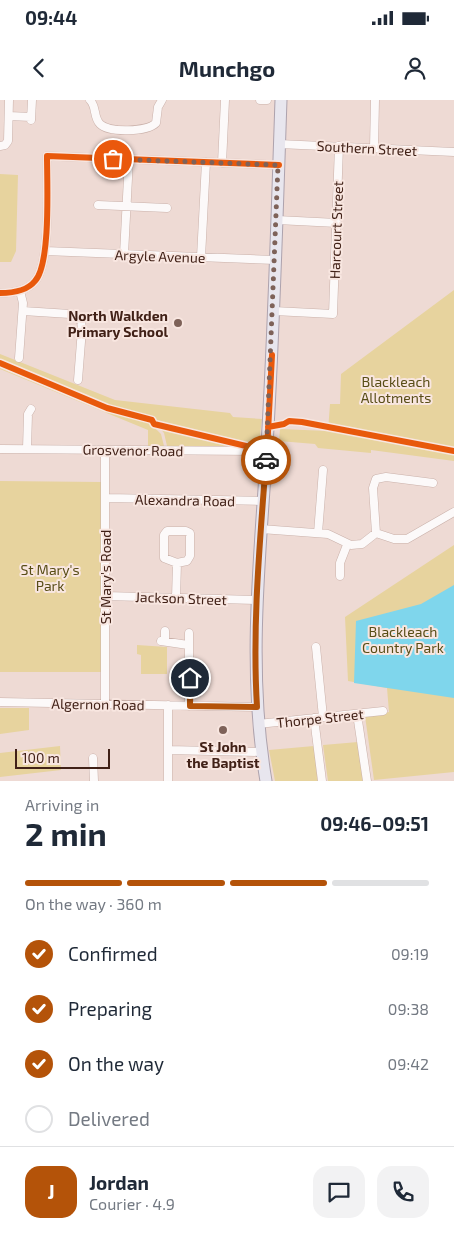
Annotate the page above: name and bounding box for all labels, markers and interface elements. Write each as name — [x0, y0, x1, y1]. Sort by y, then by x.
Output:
text: 09:44 — [25, 6, 77, 29]
icon: back — [25, 54, 53, 82]
icon: person — [401, 54, 429, 82]
text: Munchgo — [179, 55, 275, 81]
street label: Southern Street — [316, 137, 418, 159]
pin — [92, 138, 134, 180]
icon: bag — [99, 145, 127, 173]
street label: Harcourt Street — [326, 181, 346, 279]
street label: Argyle Avenue — [114, 246, 206, 266]
place label: North Walkden Primary School — [68, 307, 168, 340]
marker: North Walkden Primary School — [172, 317, 184, 329]
park label: Blackleach Allotments — [361, 373, 431, 406]
courier — [241, 435, 291, 485]
street label: Grosvenor Road — [82, 441, 184, 459]
icon: car — [252, 446, 280, 474]
street label: Alexandra Road — [135, 491, 235, 509]
street label: St Mary's Road — [97, 530, 114, 624]
park label: St Mary's Park — [20, 561, 80, 594]
street label: Jackson Street — [135, 588, 227, 608]
park label: Blackleach Country Park — [362, 623, 444, 656]
pin — [169, 657, 211, 699]
icon: home — [176, 664, 204, 692]
street label: Algernon Road — [51, 695, 145, 713]
street label: Thorpe Street — [276, 705, 364, 731]
marker: St John the Baptist — [217, 724, 229, 736]
place label: St John the Baptist — [186, 738, 260, 771]
scale bar — [15, 746, 110, 769]
text: 100 m — [22, 749, 60, 766]
text: Arriving in — [25, 795, 99, 814]
text: 09:46–09:51 — [320, 812, 429, 835]
text: 2 min — [25, 814, 107, 852]
text: On the way · 360 m — [25, 894, 162, 913]
icon: check — [25, 940, 53, 968]
text: Confirmed — [68, 942, 158, 965]
text: 09:19 — [391, 944, 429, 963]
icon: check — [25, 995, 53, 1023]
text: Preparing — [68, 997, 152, 1020]
text: 09:38 — [388, 999, 429, 1018]
icon: check — [25, 1050, 53, 1078]
text: On the way — [68, 1052, 164, 1075]
text: 09:42 — [388, 1054, 429, 1073]
text: Delivered — [68, 1107, 150, 1130]
button: chat — [313, 1166, 365, 1218]
button: phone — [377, 1166, 429, 1218]
text: Jordan — [89, 1171, 149, 1194]
text: J — [47, 1180, 55, 1203]
text: Courier · 4.9 — [89, 1194, 175, 1213]

